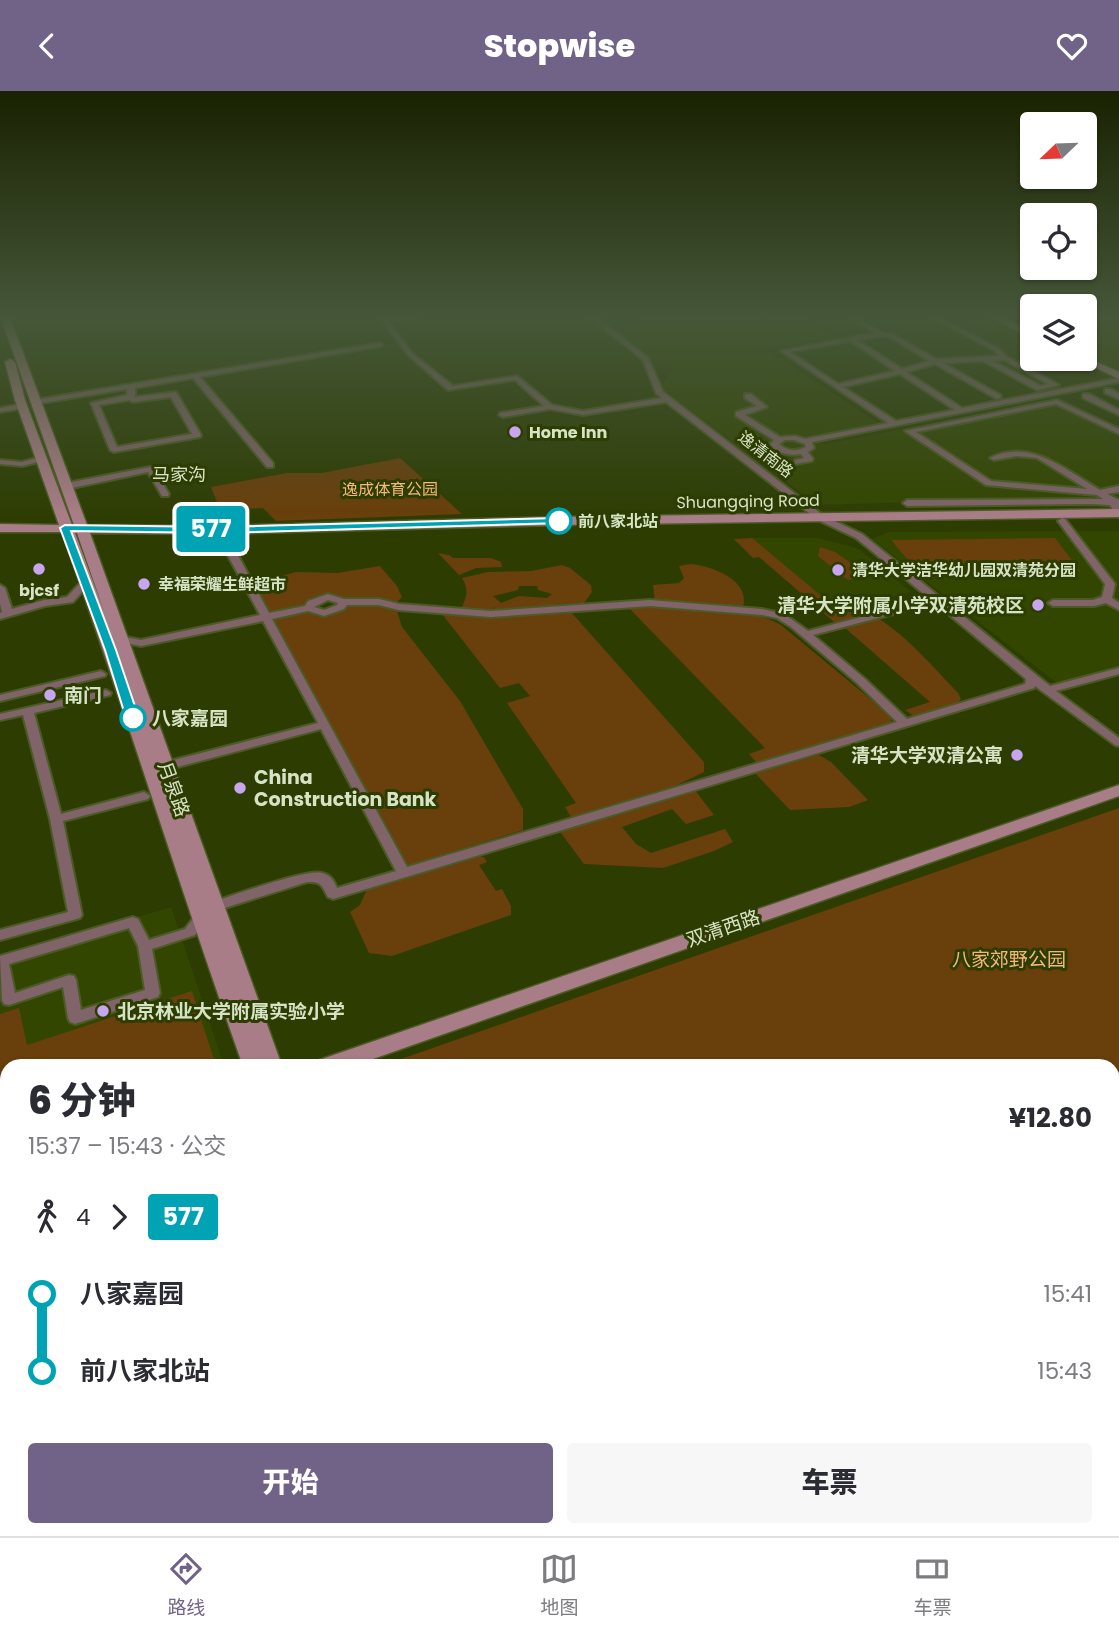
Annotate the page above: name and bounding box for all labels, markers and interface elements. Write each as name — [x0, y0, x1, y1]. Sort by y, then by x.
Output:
text: Stopwise — [484, 23, 635, 68]
icon: back — [28, 27, 66, 65]
icon: heart — [1053, 27, 1091, 65]
north arrow — [1020, 112, 1097, 189]
map controls — [1020, 112, 1097, 371]
button: locate — [1020, 203, 1097, 280]
button: layers — [1020, 294, 1097, 371]
place label: Home Inn — [529, 421, 607, 444]
marker: Home Inn — [507, 424, 523, 440]
street label: 逸清南路 — [733, 426, 798, 483]
district label: 马家沟 — [152, 462, 206, 487]
park label: 逸成体育公园 — [342, 478, 438, 501]
street label: Shuangqing Road — [676, 489, 820, 514]
line badge: 577 — [171, 506, 251, 552]
marker: 前八家北站 — [546, 508, 572, 534]
place label: 前八家北站 — [578, 510, 658, 533]
text: 577 — [190, 512, 232, 545]
place label: 清华大学洁华幼儿园双清苑分园 — [852, 559, 1076, 582]
marker: bjcsf — [31, 561, 47, 577]
marker: 清华大学洁华幼儿园双清苑分园 — [830, 562, 846, 578]
place label: 幸福荣耀生鲜超市 — [158, 573, 286, 596]
marker: 幸福荣耀生鲜超市 — [136, 576, 152, 592]
place label: bjcsf — [19, 579, 59, 602]
place label: 清华大学附属小学双清苑校区 — [777, 592, 1024, 619]
marker: 清华大学附属小学双清苑校区 — [1030, 597, 1046, 613]
place label: 南门 — [64, 682, 102, 709]
marker: 南门 — [42, 687, 58, 703]
marker: 八家嘉园 — [120, 705, 146, 731]
place label: 八家嘉园 — [152, 705, 228, 732]
place label: 清华大学双清公寓 — [851, 742, 1003, 769]
marker: 清华大学双清公寓 — [1009, 747, 1025, 763]
street label: 月泉路 — [151, 758, 196, 821]
place label: China Construction Bank — [254, 764, 437, 813]
marker: China Construction Bank — [232, 780, 248, 796]
street label: 双清西路 — [683, 903, 763, 954]
park label: 八家郊野公园 — [952, 946, 1066, 973]
place label: 北京林业大学附属实验小学 — [117, 998, 345, 1025]
marker: 北京林业大学附属实验小学 — [95, 1003, 111, 1019]
text: 6 分钟 — [28, 1074, 135, 1127]
text: ¥12.80 — [1009, 1100, 1092, 1136]
text: 15:37 – 15:43 · 公交 — [28, 1130, 227, 1162]
icon: walk — [28, 1198, 66, 1236]
icon: forward — [100, 1198, 138, 1236]
text: 577 — [162, 1200, 204, 1233]
text: 4 — [76, 1201, 90, 1233]
text: 八家嘉园 — [80, 1276, 184, 1312]
text: 15:41 — [1043, 1278, 1092, 1310]
text: 前八家北站 — [80, 1353, 210, 1389]
text: 15:43 — [1037, 1355, 1092, 1387]
button: 开始 — [28, 1443, 553, 1523]
button: 车票 — [567, 1443, 1092, 1523]
tab: 路线 — [167, 1550, 206, 1622]
tab: 地图 — [540, 1550, 579, 1622]
tab: 车票 — [913, 1550, 952, 1622]

